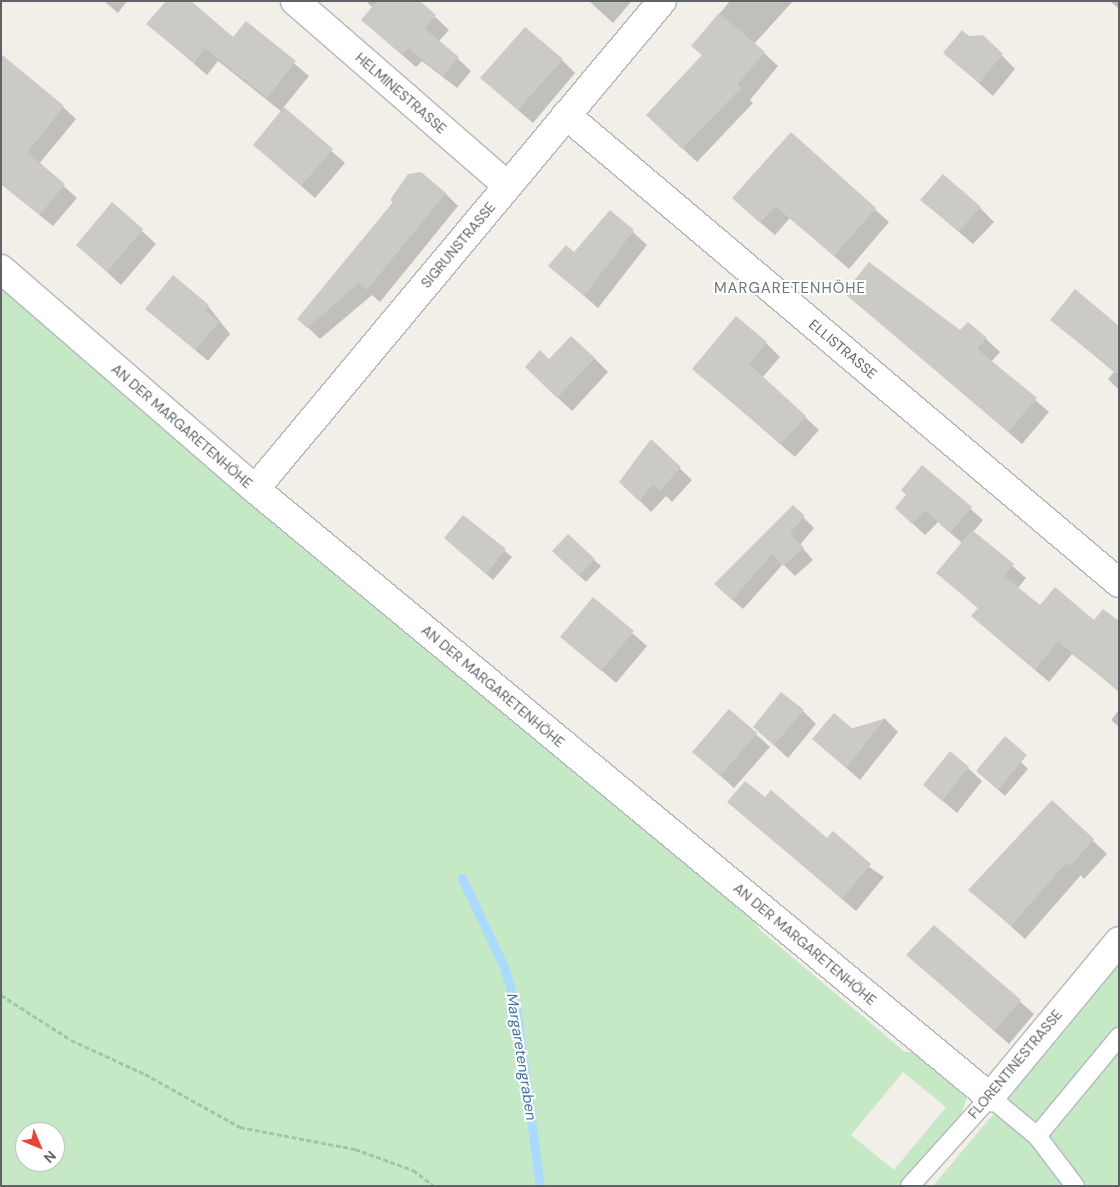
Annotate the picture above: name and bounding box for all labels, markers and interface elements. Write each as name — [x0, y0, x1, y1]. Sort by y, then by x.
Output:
street label: HELMINESTRASSE — [352, 49, 450, 137]
street label: SIGRUNSTRASSE — [417, 199, 499, 291]
district label: MARGARETENHÖHE — [712, 280, 868, 298]
street label: ELLISTRASSE — [806, 316, 880, 382]
street label: AN DER MARGARETENHÖHE — [108, 360, 256, 492]
street label: AN DER MARGARETENHÖHE — [418, 621, 568, 751]
street label: AN DER MARGARETENHÖHE — [730, 879, 880, 1009]
water label: Margaretengraben — [502, 992, 540, 1122]
street label: FLORENTINESTRASSE — [965, 1006, 1065, 1122]
north arrow — [15, 1122, 65, 1172]
text: N — [40, 1147, 60, 1167]

